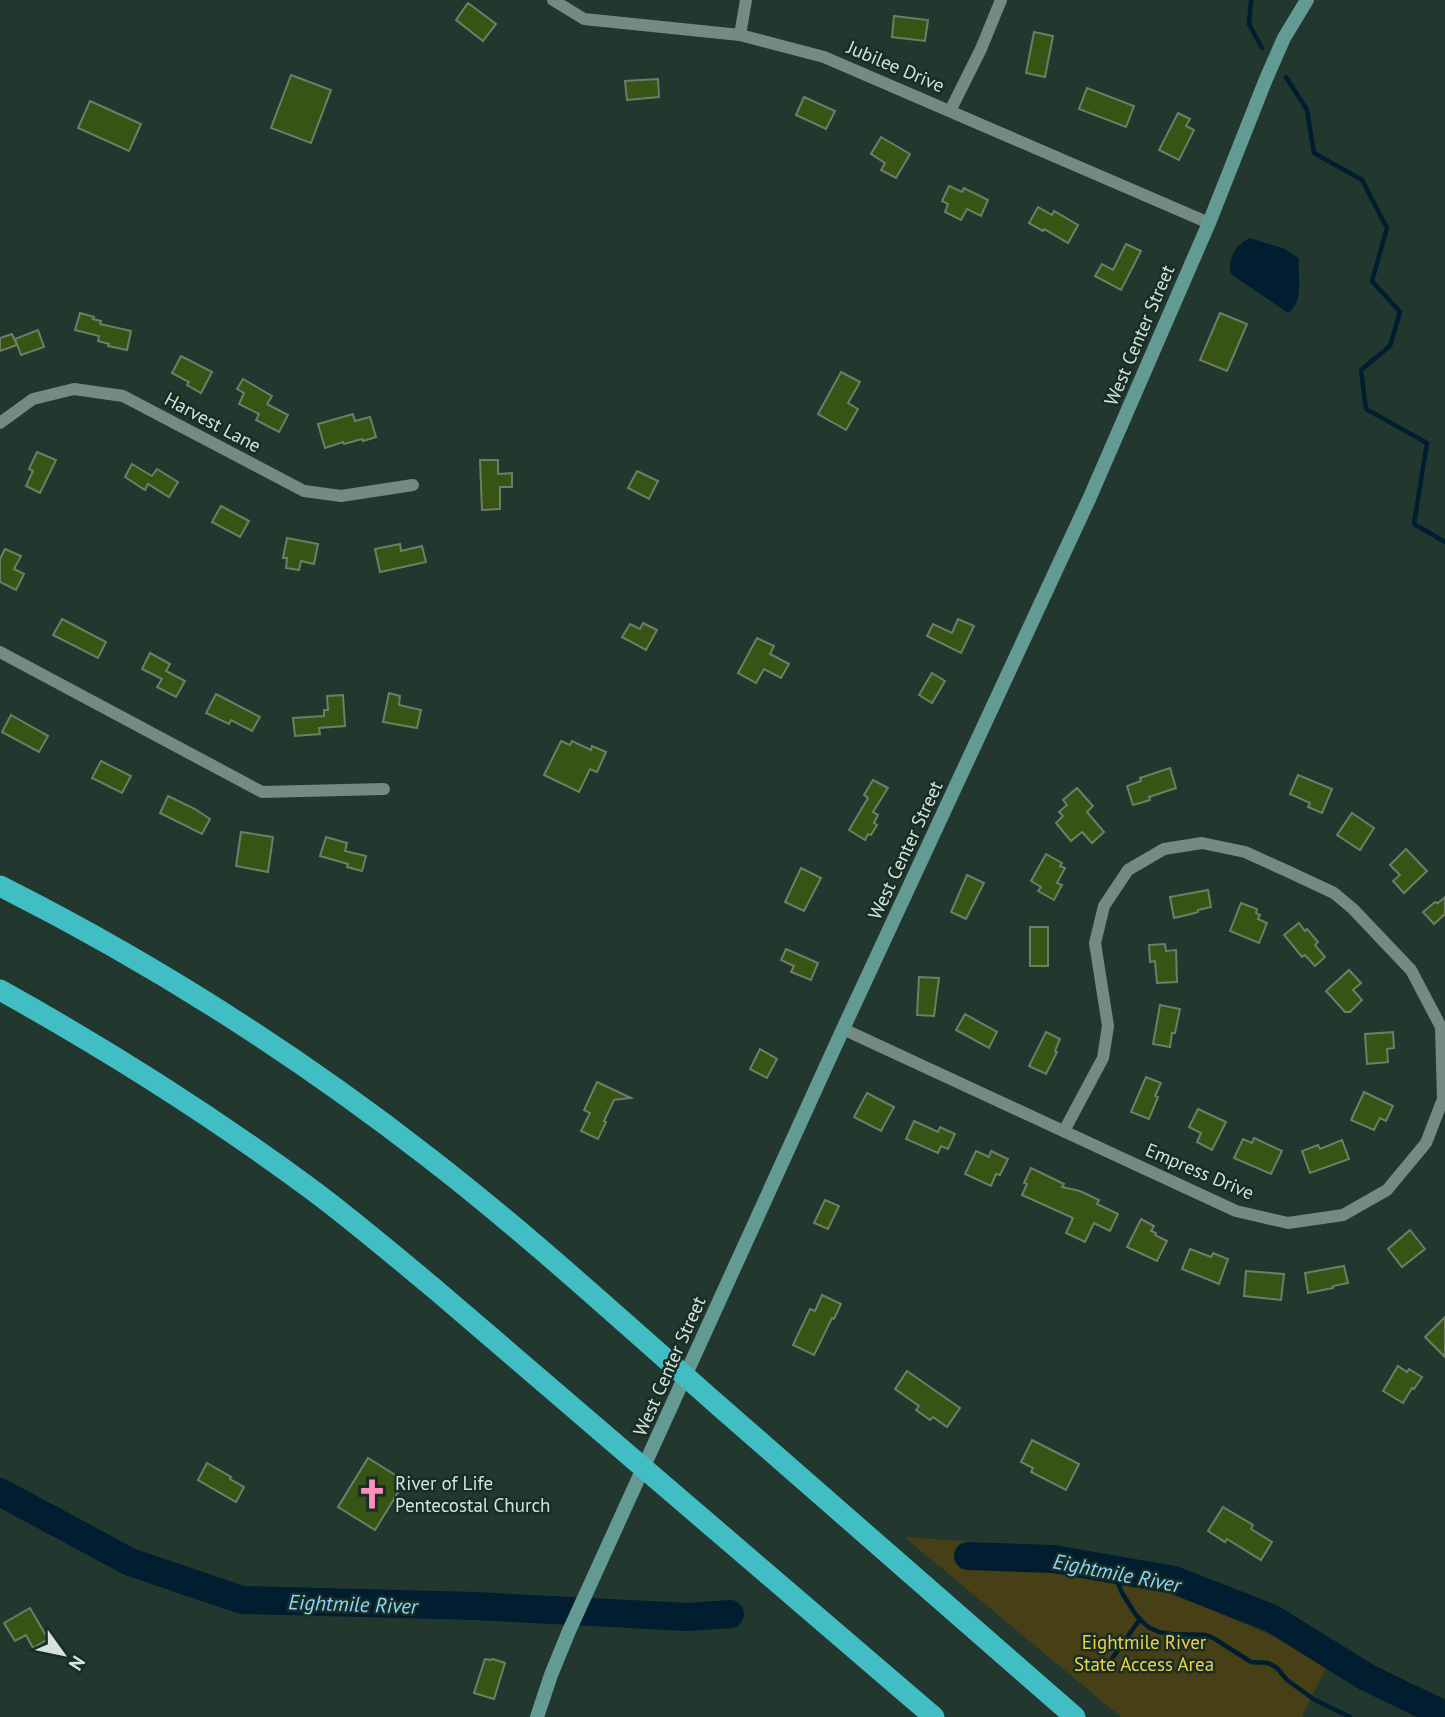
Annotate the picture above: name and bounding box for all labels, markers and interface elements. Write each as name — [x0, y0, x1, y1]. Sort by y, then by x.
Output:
street label: Jubilee Drive — [843, 34, 948, 97]
street label: West Center Street — [1099, 261, 1180, 409]
street label: Harvest Lane — [161, 387, 265, 457]
street label: West Center Street — [862, 776, 948, 923]
street label: Empress Drive — [1142, 1137, 1258, 1205]
street label: West Center Street — [627, 1292, 711, 1440]
place label: River of Life Pentecostal Church — [395, 1471, 550, 1517]
church icon: River of Life Pentecostal Church — [355, 1477, 389, 1511]
water label: Eightmile River — [1051, 1547, 1185, 1599]
water label: Eightmile River — [288, 1588, 420, 1620]
north arrow — [28, 1619, 98, 1689]
park label: Eightmile River State Access Area — [1074, 1630, 1214, 1676]
text: N — [64, 1651, 91, 1675]

